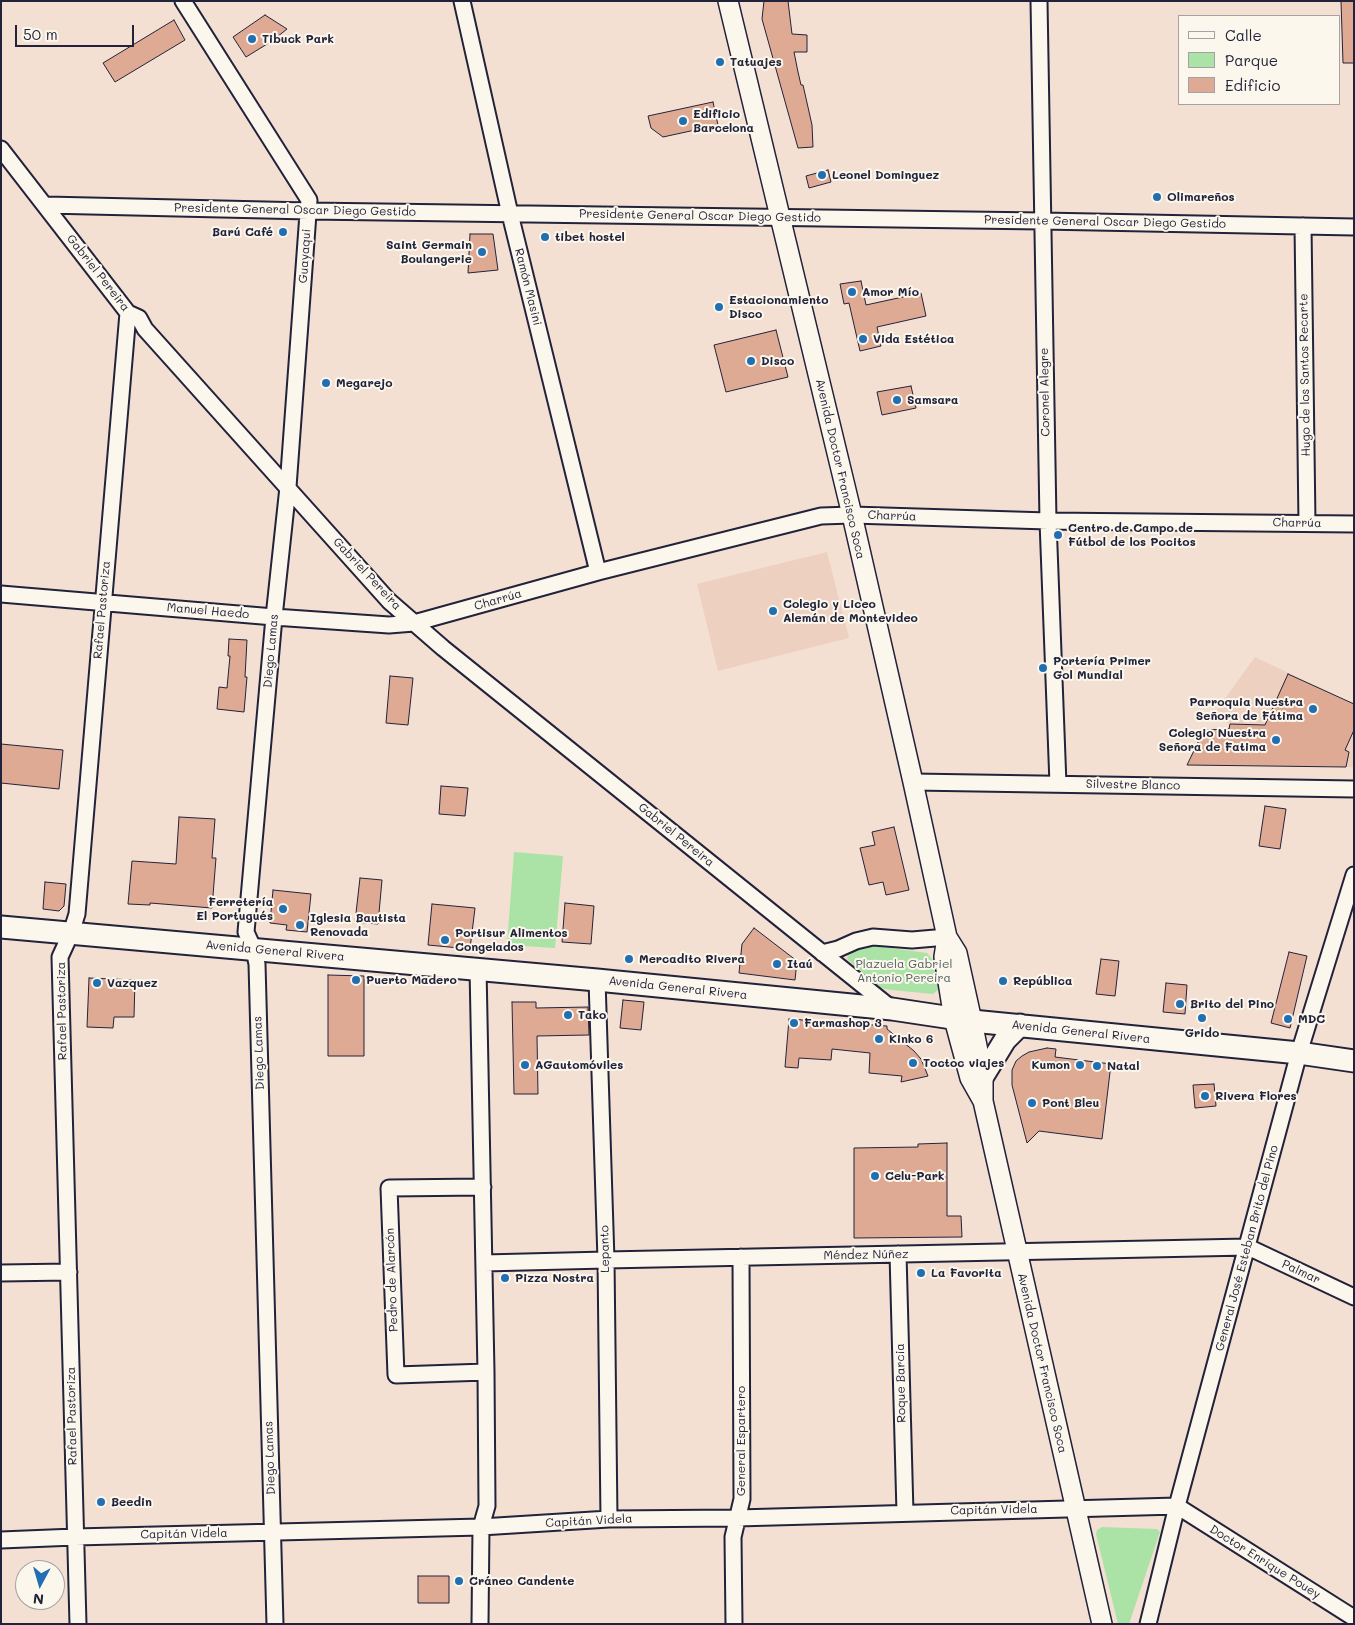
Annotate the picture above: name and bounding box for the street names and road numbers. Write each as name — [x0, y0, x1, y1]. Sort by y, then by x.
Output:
street label: Presidente General Oscar Diego Gestido — [174, 201, 416, 219]
street label: Presidente General Oscar Diego Gestido — [579, 207, 821, 225]
street label: Presidente General Oscar Diego Gestido — [984, 213, 1226, 231]
street label: Guayaqui — [296, 228, 314, 284]
street label: Gabriel Pereira — [64, 232, 132, 314]
street label: Ramón Masini — [511, 247, 545, 327]
street label: Hugo de los Santos Recarte — [1296, 293, 1314, 457]
street label: Coronel Alegre — [1037, 347, 1053, 437]
street label: Avenida Doctor Francisco Soca — [812, 377, 868, 561]
street label: Charrúa — [867, 508, 917, 524]
street label: Charrúa — [1272, 515, 1322, 531]
street label: Gabriel Pereira — [330, 535, 404, 613]
street label: Rafael Pastoriza — [91, 560, 113, 660]
street label: Charrúa — [473, 586, 523, 614]
street label: Manuel Haedo — [166, 600, 250, 622]
street label: Diego Lamas — [261, 614, 281, 688]
street label: Silvestre Blanco — [1086, 777, 1180, 793]
street label: Gabriel Pereira — [635, 800, 717, 870]
street label: Avenida General Rivera — [205, 938, 345, 964]
street label: Rafael Pastoriza — [54, 962, 70, 1060]
street label: Avenida General Rivera — [608, 974, 748, 1002]
street label: Diego Lamas — [251, 1016, 267, 1090]
street label: Avenida General Rivera — [1011, 1018, 1151, 1046]
street label: General José Esteban Brito del Pino — [1213, 1143, 1281, 1353]
street label: Lepanto — [597, 1225, 613, 1273]
street label: Pedro de Alarcón — [383, 1228, 401, 1332]
street label: Méndez Núñez — [823, 1247, 909, 1263]
street label: Palmar — [1279, 1257, 1323, 1287]
street label: Avenida Doctor Francisco Soca — [1014, 1271, 1070, 1455]
street label: Roque Barcia — [893, 1343, 909, 1423]
street label: Rafael Pastoriza — [64, 1367, 80, 1465]
street label: General Espartero — [734, 1386, 748, 1496]
street label: Diego Lamas — [262, 1421, 278, 1495]
street label: Capitán Videla — [950, 1502, 1038, 1518]
street label: Capitán Videla — [545, 1512, 633, 1530]
street label: Doctor Enrique Pouey — [1207, 1522, 1323, 1602]
street label: Capitán Videla — [140, 1526, 228, 1542]

